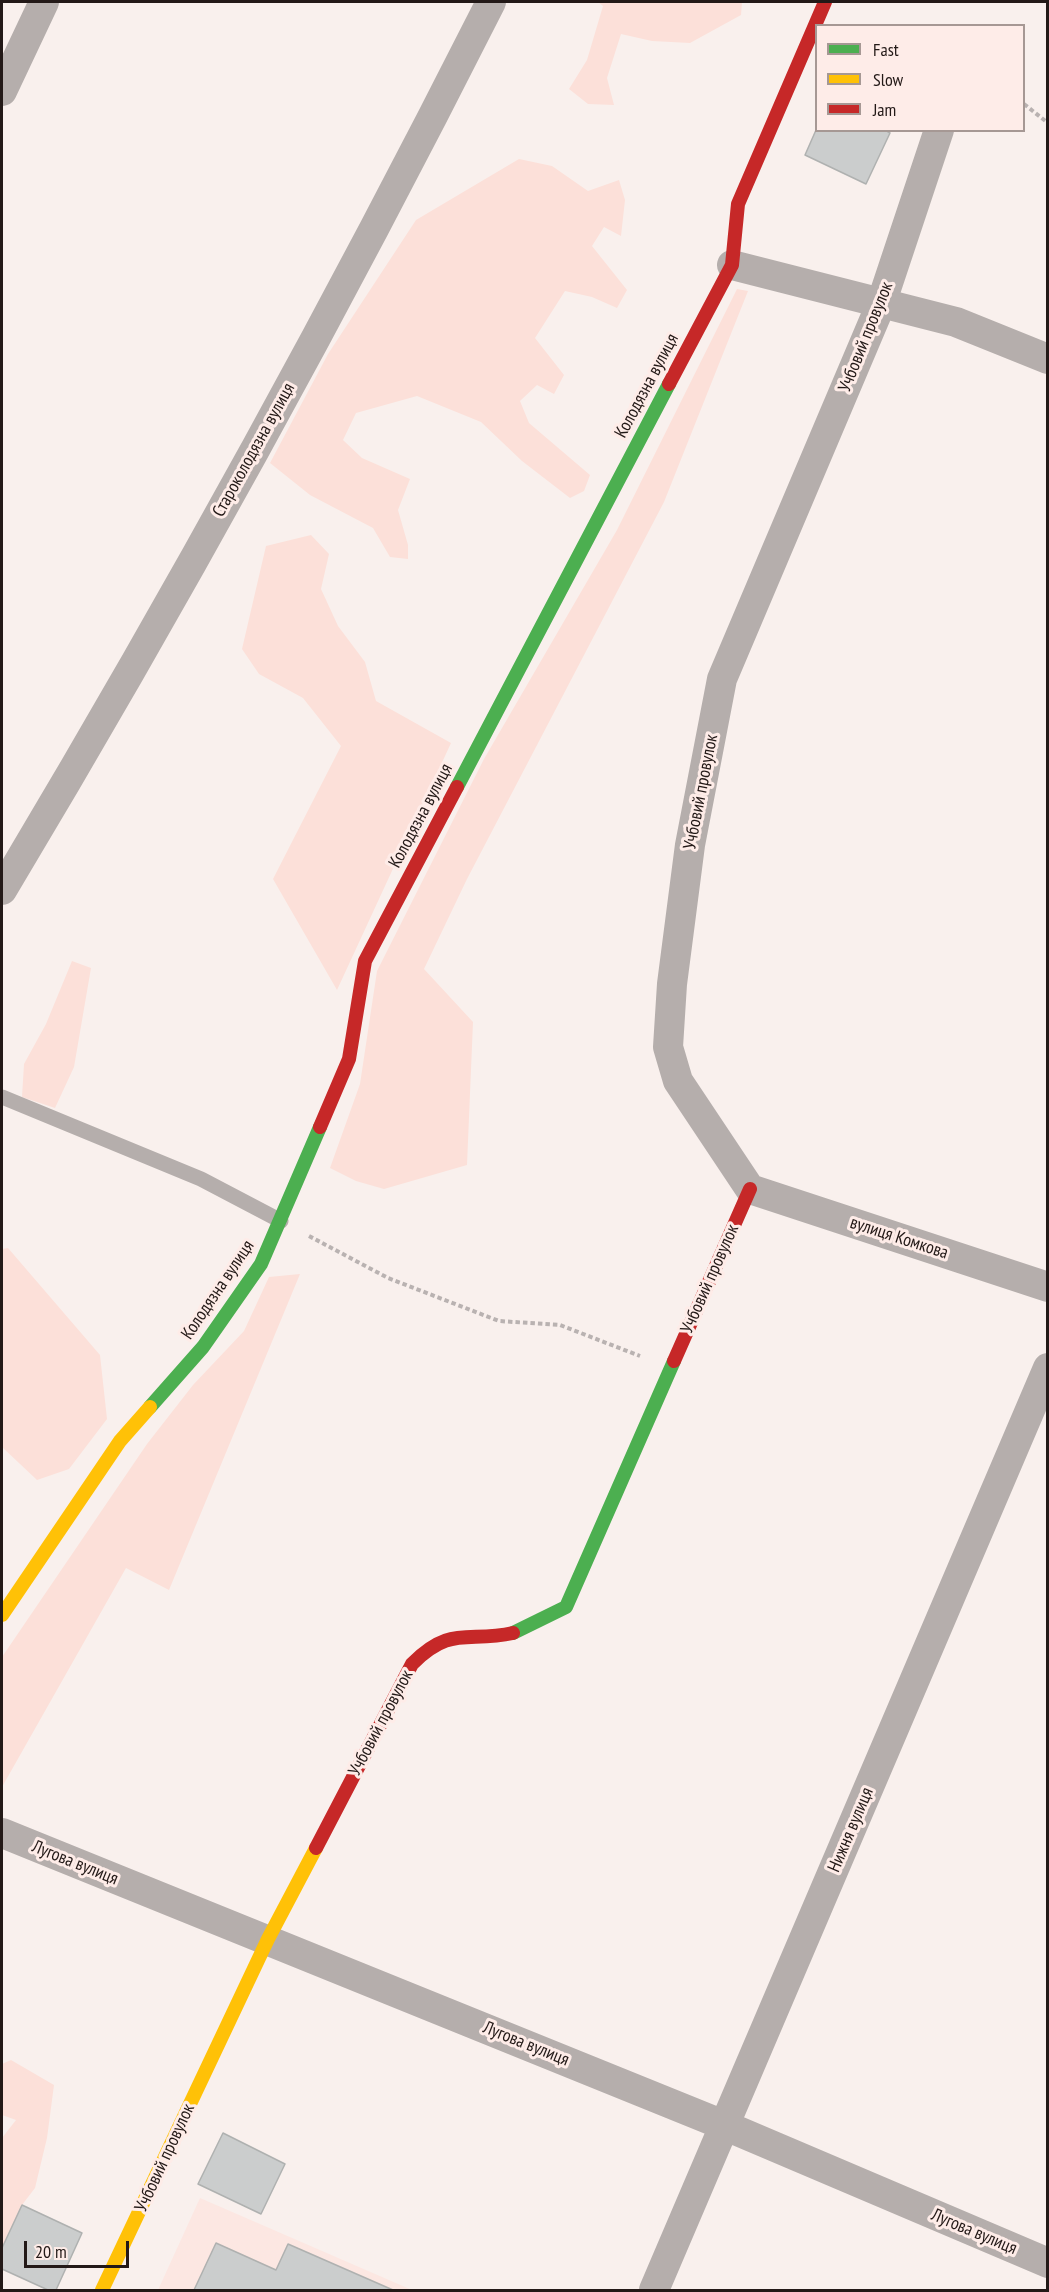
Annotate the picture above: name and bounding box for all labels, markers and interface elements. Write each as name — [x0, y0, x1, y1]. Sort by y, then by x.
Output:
legend — [815, 24, 1025, 132]
text: Fast — [873, 38, 899, 61]
text: Slow — [873, 68, 903, 91]
text: Jam — [873, 98, 896, 121]
street label: Учбовий провулок — [834, 279, 898, 395]
street label: Колодязна вулиця — [611, 330, 683, 442]
street label: Староколодязна вулиця — [208, 379, 300, 521]
street label: Учбовий провулок — [679, 733, 723, 851]
street label: Колодязна вулиця — [385, 760, 457, 872]
street label: вулиця Комкова — [847, 1212, 951, 1264]
street label: Учбовий провулок — [676, 1221, 744, 1337]
street label: Колодязна вулиця — [177, 1236, 259, 1344]
street label: Учбовий провулок — [344, 1666, 418, 1780]
street label: Нижня вулиця — [824, 1784, 878, 1876]
street label: Лугова вулиця — [29, 1836, 121, 1890]
street label: Лугова вулиця — [480, 2017, 572, 2071]
street label: Учбовий провулок — [131, 2100, 199, 2216]
street label: Лугова вулиця — [928, 2204, 1020, 2260]
scale bar — [27, 2229, 132, 2267]
text: 20 m — [35, 2240, 67, 2263]

